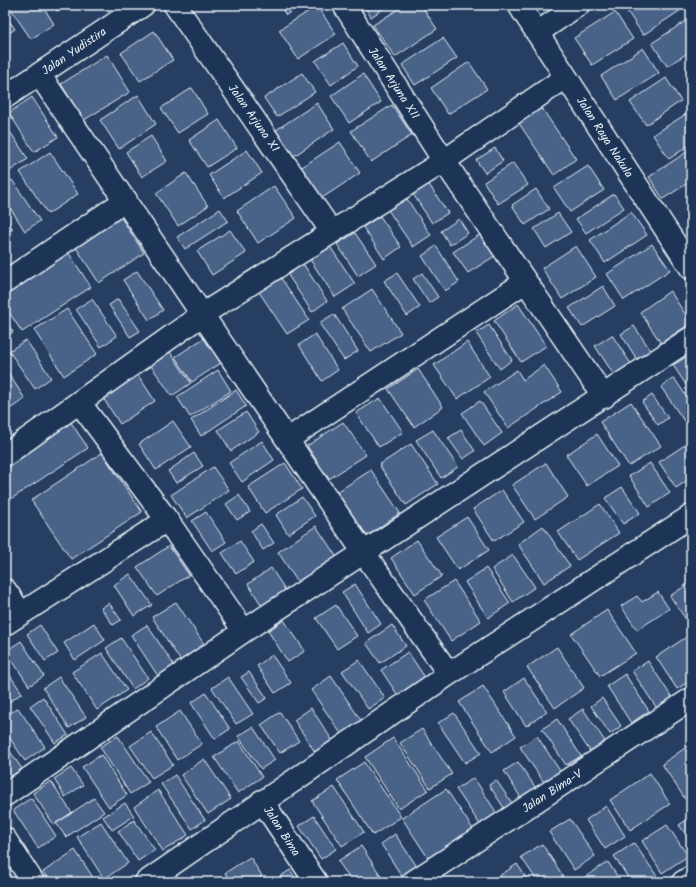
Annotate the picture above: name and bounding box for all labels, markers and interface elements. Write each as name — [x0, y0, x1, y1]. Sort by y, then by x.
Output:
street label: Jalan Yudistira — [38, 22, 111, 80]
street label: Jalan Arjuna XII — [363, 43, 424, 123]
street label: Jalan Arjuna XI — [223, 80, 284, 156]
street label: Jalan Raya Nakula — [571, 93, 638, 182]
street label: Jalan Bima-V — [518, 764, 588, 818]
street label: Jalan Bima — [258, 802, 305, 861]

